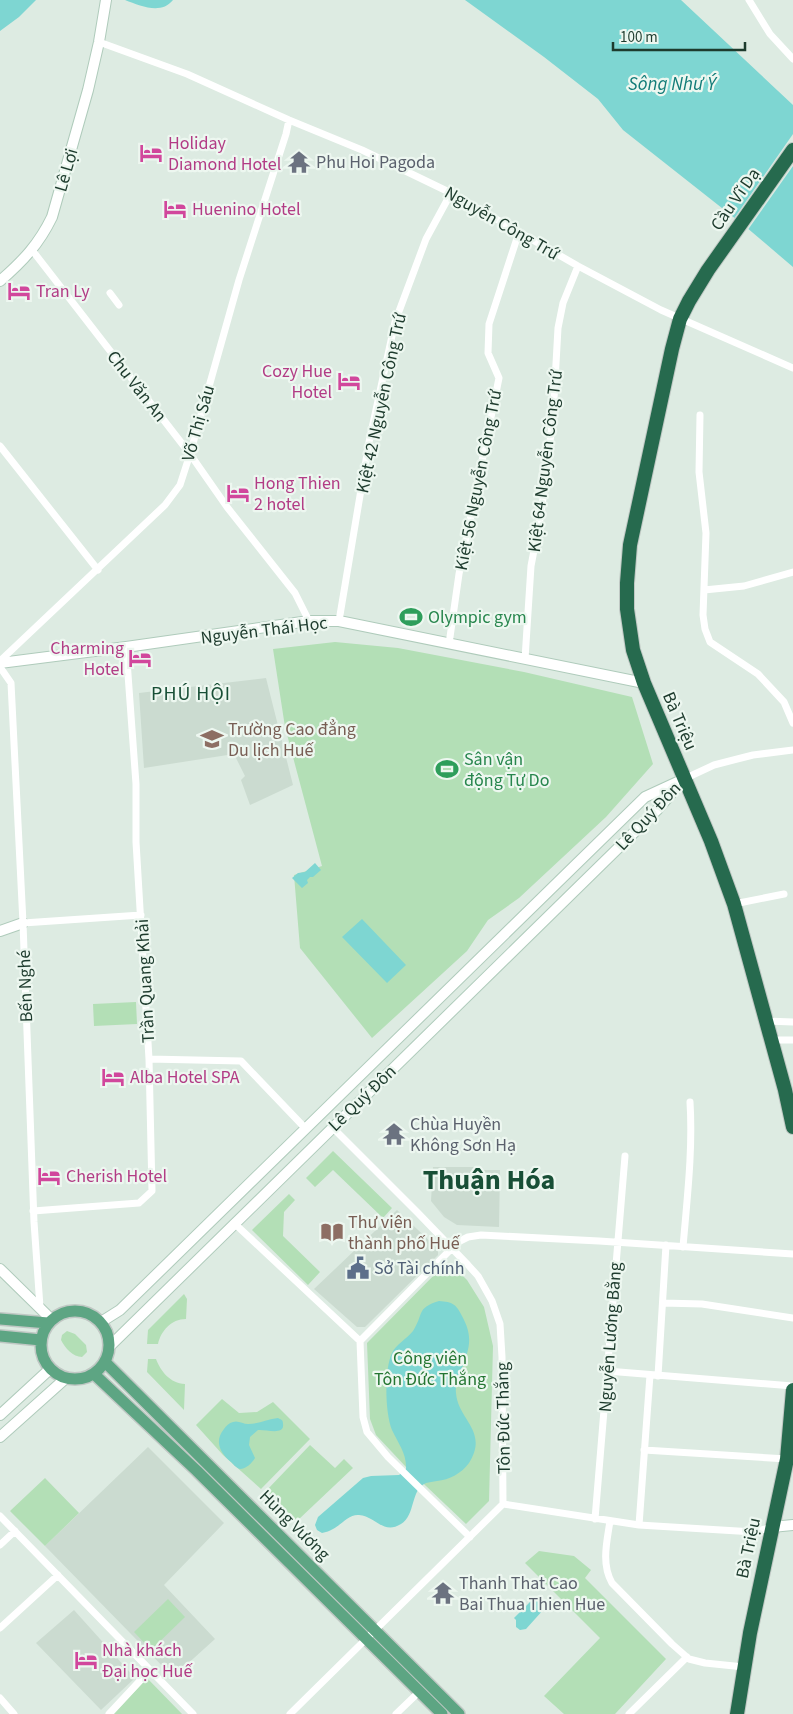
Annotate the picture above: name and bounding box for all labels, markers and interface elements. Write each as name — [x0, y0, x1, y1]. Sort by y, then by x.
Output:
scale bar — [613, 20, 746, 52]
text: 100 m — [620, 27, 658, 48]
water label: Sông Như Ý — [628, 71, 718, 98]
place label: Holiday Diamond Hotel — [168, 131, 281, 177]
hotel icon: Holiday Diamond Hotel — [138, 140, 164, 166]
street label: Lê Lợi — [48, 146, 85, 195]
temple icon: Phu Hoi Pagoda — [286, 149, 312, 175]
place label: Phu Hoi Pagoda — [316, 150, 435, 175]
street label: Cầu Vĩ Dạ — [705, 163, 766, 236]
street label: Nguyễn Công Trứ — [440, 180, 565, 267]
hotel icon: Huenino Hotel — [162, 196, 188, 222]
place label: Huenino Hotel — [192, 197, 300, 222]
hotel icon: Tran Ly — [6, 278, 32, 304]
place label: Tran Ly — [36, 279, 90, 304]
street label: Kiệt 42 Nguyễn Công Trứ — [350, 310, 413, 495]
street label: Chu Văn An — [101, 345, 172, 427]
place label: Cozy Hue Hotel — [262, 359, 332, 405]
street label: Kiệt 64 Nguyễn Công Trứ — [522, 367, 569, 554]
hotel icon: Cozy Hue Hotel — [336, 368, 362, 394]
street label: Võ Thị Sáu — [176, 382, 221, 464]
street label: Kiệt 56 Nguyễn Công Trứ — [449, 387, 508, 572]
place label: Hong Thien 2 hotel — [254, 471, 341, 517]
hotel icon: Hong Thien 2 hotel — [225, 480, 251, 506]
sports icon: Olympic gym — [398, 604, 424, 630]
place label: Olympic gym — [428, 605, 527, 630]
street label: Nguyễn Thái Học — [199, 610, 329, 651]
place label: Charming Hotel — [50, 636, 124, 682]
hotel icon: Charming Hotel — [127, 645, 153, 671]
district label: PHÚ HỘI — [151, 680, 231, 708]
street label: Bà Triệu — [656, 688, 703, 754]
place label: Trường Cao đẳng Du lịch Huế — [228, 717, 356, 763]
school or university icon: Trường Cao đẳng Du lịch Huế — [199, 726, 225, 752]
place label: Sân vận động Tự Do — [464, 747, 549, 793]
sports icon: Sân vận động Tự Do — [434, 756, 460, 782]
street label: Lê Quý Đôn — [610, 776, 687, 856]
street label: Trần Quang Khải — [130, 918, 161, 1044]
street label: Bến Nghé — [12, 949, 39, 1023]
street label: Lê Quý Đôn — [323, 1060, 402, 1137]
hotel icon: Alba Hotel SPA — [100, 1064, 126, 1090]
place label: Alba Hotel SPA — [130, 1065, 240, 1090]
place label: Chùa Huyền Không Sơn Hạ — [410, 1112, 516, 1158]
temple icon: Chùa Huyền Không Sơn Hạ — [381, 1121, 407, 1147]
district label: Thuận Hóa — [423, 1160, 555, 1200]
hotel icon: Cherish Hotel — [36, 1163, 62, 1189]
place label: Cherish Hotel — [66, 1164, 167, 1189]
place label: Thư viện thành phố Huế — [348, 1210, 461, 1256]
library icon: Thư viện thành phố Huế — [319, 1219, 345, 1245]
public building icon: Sở Tài chính — [345, 1255, 371, 1281]
place label: Sở Tài chính — [374, 1256, 464, 1281]
street label: Nguyễn Lương Bằng — [593, 1261, 628, 1413]
park label: Công viên Tôn Đức Thắng — [374, 1346, 486, 1392]
street label: Tôn Đức Thắng — [490, 1362, 517, 1474]
street label: Hùng Vương — [254, 1484, 336, 1566]
street label: Bà Triệu — [730, 1515, 767, 1581]
place label: Thanh That Cao Bai Thua Thien Hue — [459, 1571, 605, 1617]
temple icon: Thanh That Cao Bai Thua Thien Hue — [430, 1580, 456, 1606]
place label: Nhà khách Đại học Huế — [102, 1638, 193, 1684]
hotel icon: Nhà khách Đại học Huế — [73, 1647, 99, 1673]

